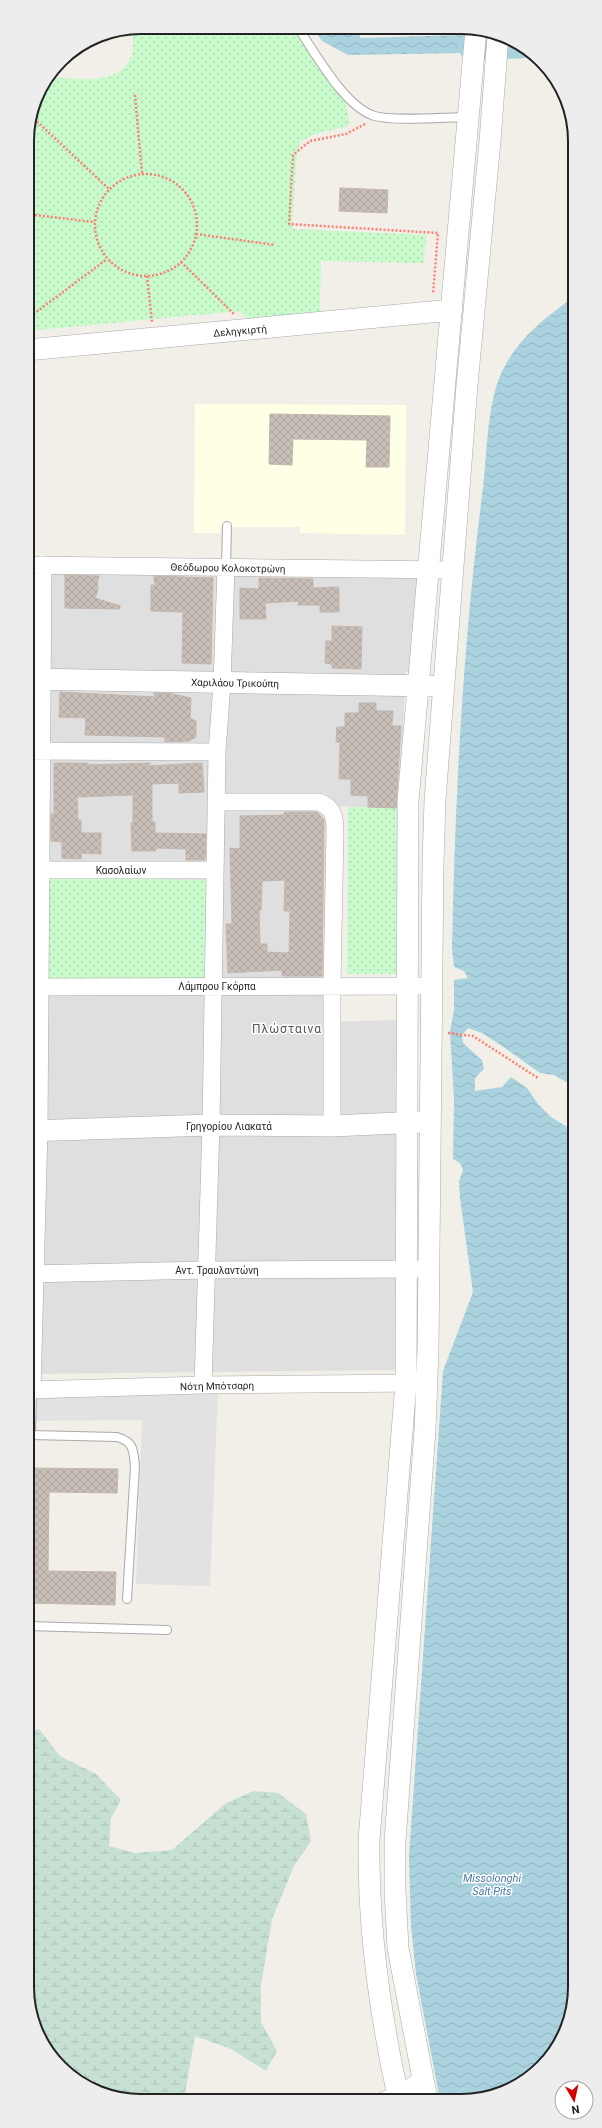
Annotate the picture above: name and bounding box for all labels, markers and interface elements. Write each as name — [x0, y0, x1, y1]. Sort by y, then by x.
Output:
street label: Δεληγκιρτή — [213, 323, 267, 339]
street label: Θεόδωρου Κολοκοτρώνη — [170, 561, 286, 575]
street label: Χαριλάου Τρικούπη — [191, 677, 279, 689]
street label: Κασολαίων — [96, 865, 146, 876]
street label: Λάμπρου Γκόρπα — [178, 981, 256, 992]
district label: Πλώσταινα — [252, 1022, 322, 1036]
street label: Γρηγορίου Λιακατά — [186, 1121, 272, 1132]
street label: Αντ. Τραυλαντώνη — [175, 1265, 259, 1276]
street label: Νότη Μπότσαρη — [180, 1380, 254, 1392]
water label: Missolonghi Salt Pits — [463, 1872, 521, 1898]
north arrow — [554, 2080, 594, 2120]
text: N — [570, 2102, 580, 2116]

